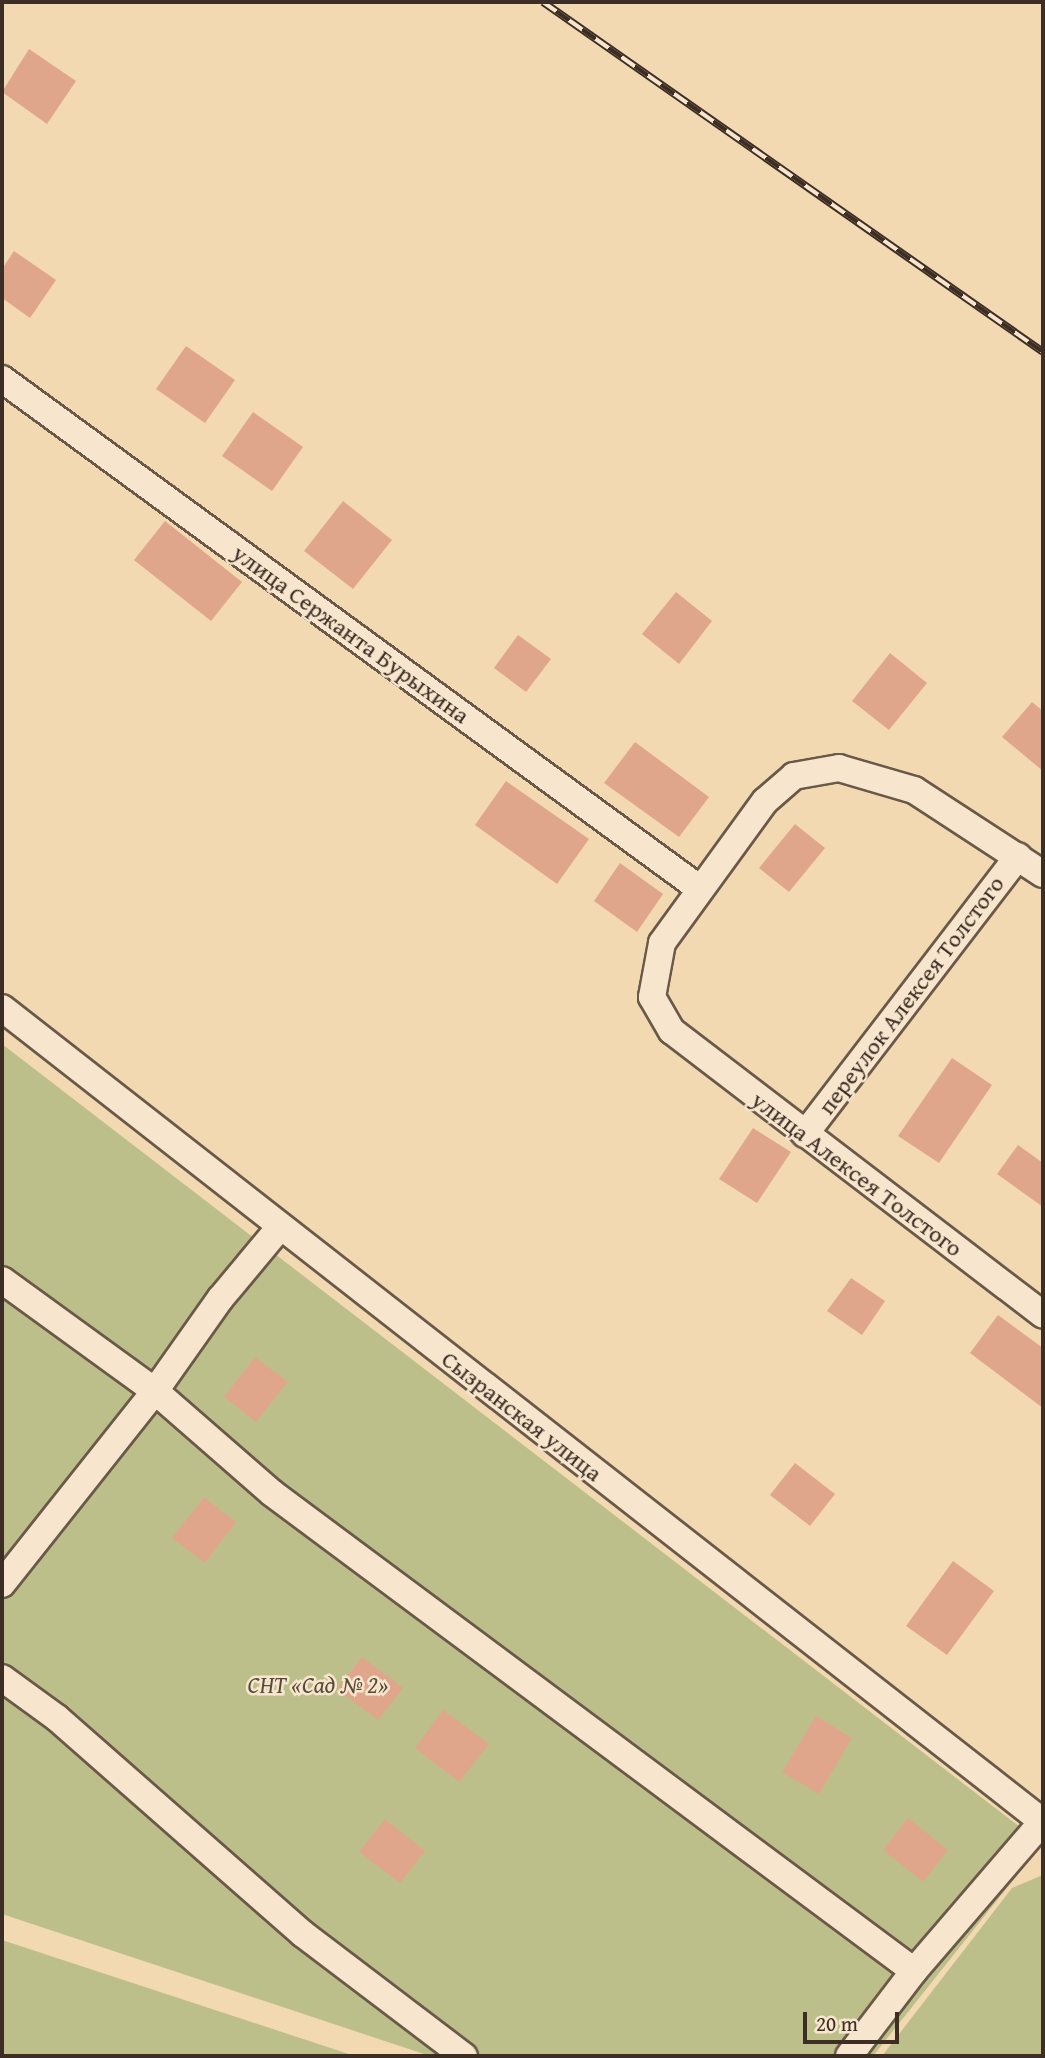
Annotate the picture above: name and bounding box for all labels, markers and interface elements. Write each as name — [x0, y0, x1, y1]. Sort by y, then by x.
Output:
street label: улица Сержанта Бурыхина — [227, 538, 475, 730]
street label: переулок Алексея Толстого — [812, 870, 1010, 1120]
street label: улица Алексея Толстого — [746, 1085, 968, 1263]
street label: Сызранская улица — [436, 1344, 608, 1488]
park label: СНТ «Сад № 2» — [248, 1671, 388, 1699]
scale bar — [807, 1998, 903, 2042]
text: 20 m — [816, 2008, 858, 2039]

